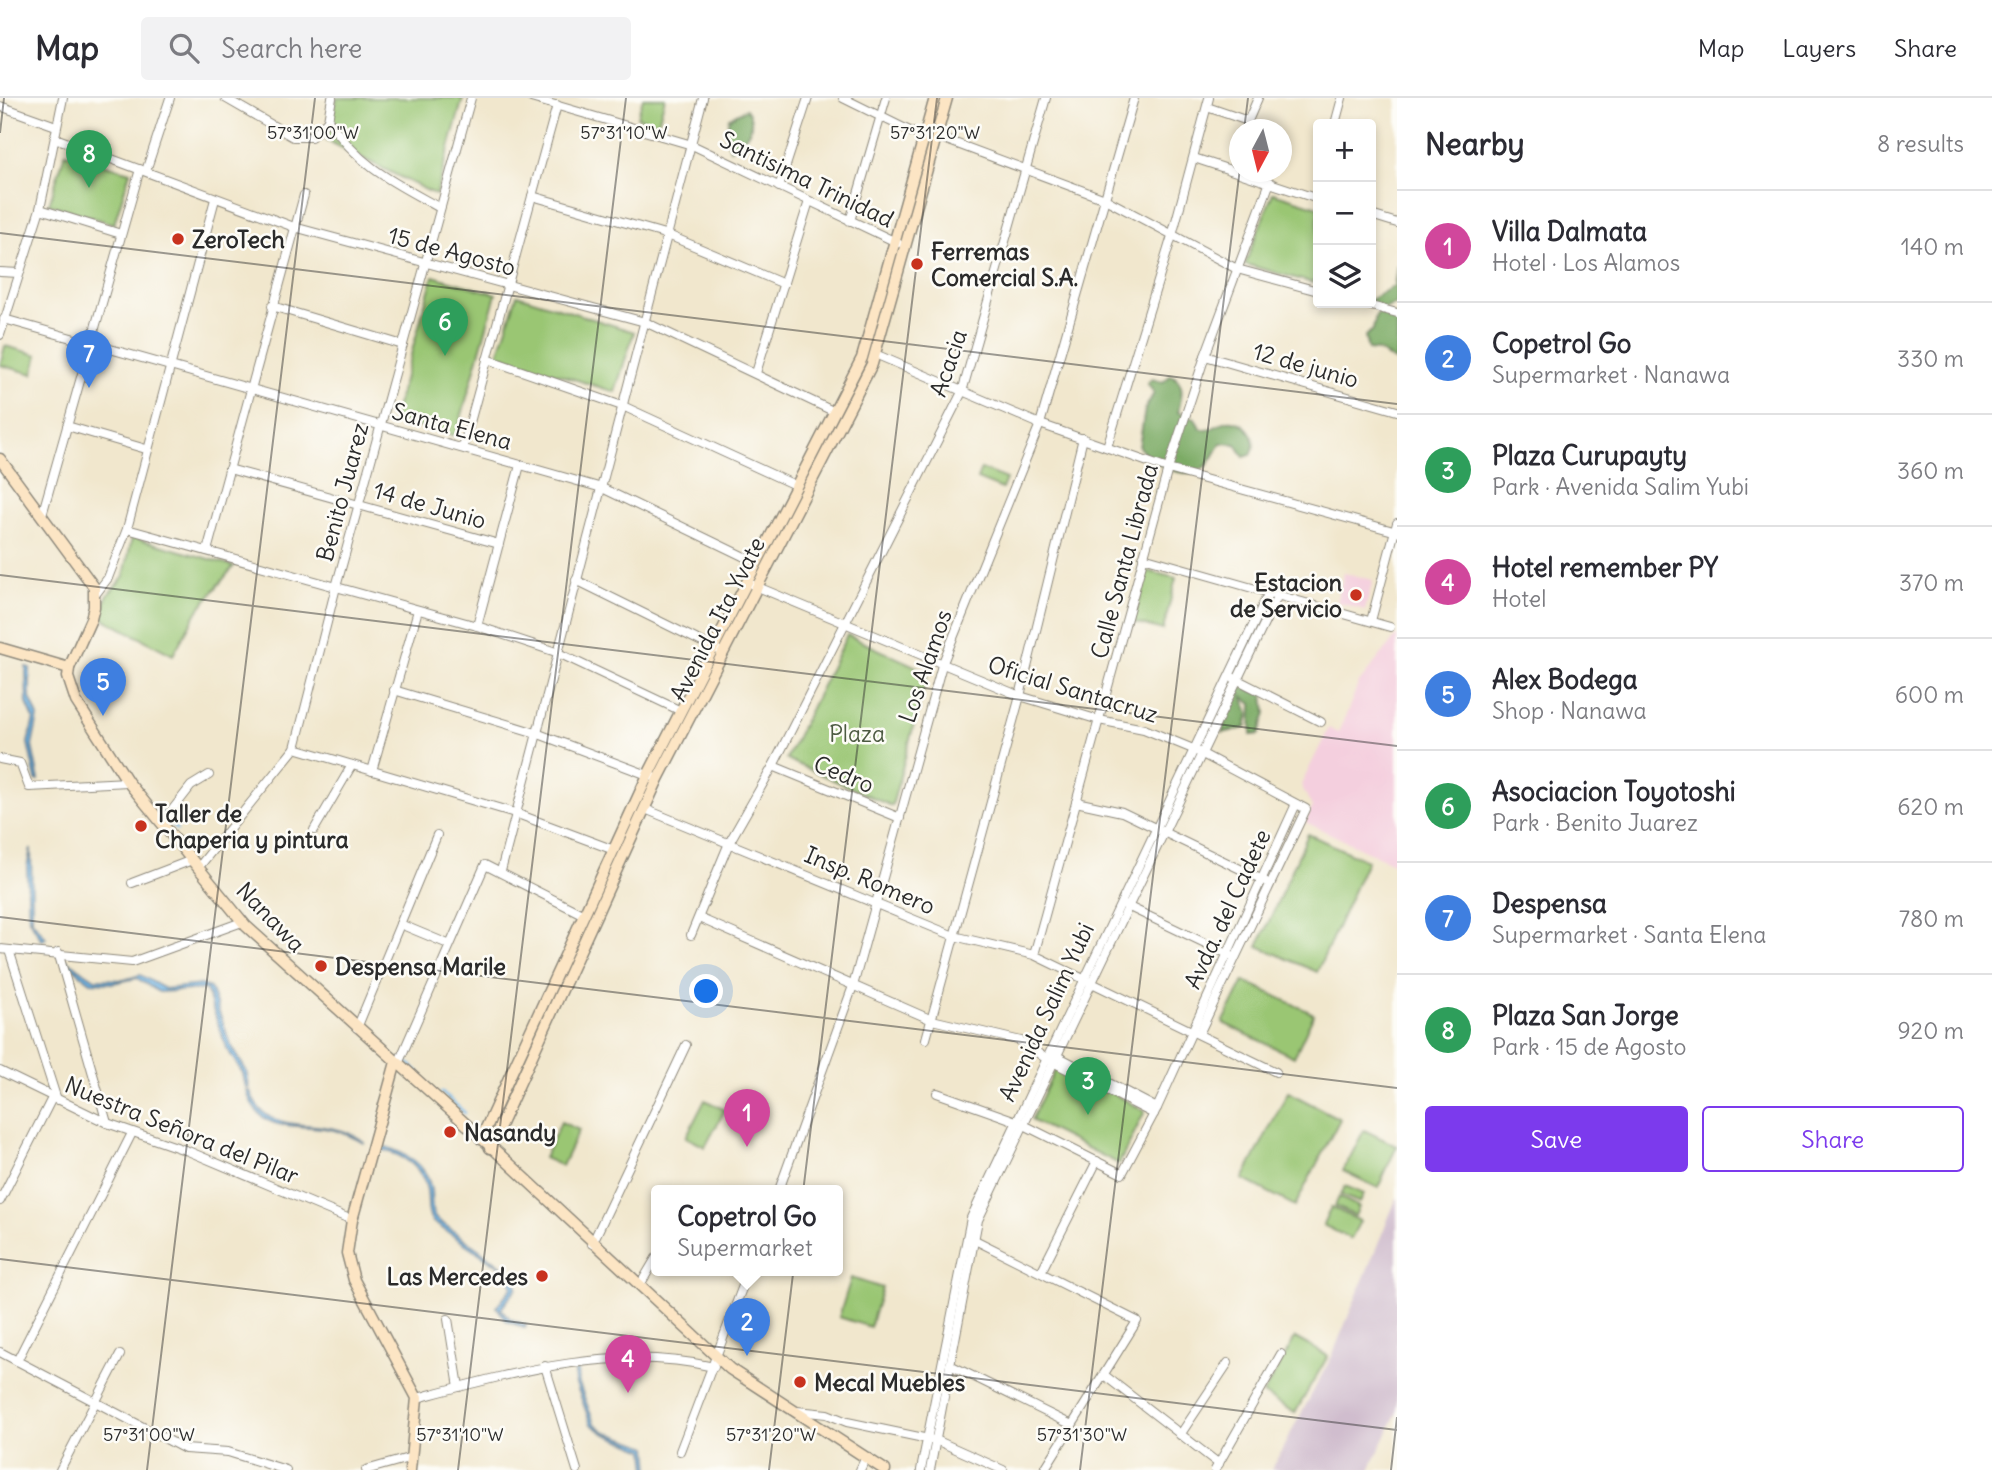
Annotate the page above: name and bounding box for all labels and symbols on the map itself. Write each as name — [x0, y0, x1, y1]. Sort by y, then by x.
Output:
north arrow — [1229, 119, 1292, 182]
text: 57°31'00"W — [267, 121, 359, 144]
text: 57°31'10"W — [580, 121, 668, 144]
text: 57°31'20"W — [890, 121, 980, 144]
street label: Santisima Trinidad — [715, 124, 899, 234]
pin: 8 — [66, 130, 112, 188]
street label: 15 de Agosto — [385, 220, 519, 282]
place label: ZeroTech — [192, 225, 285, 254]
marker: ZeroTech — [170, 231, 186, 247]
place label: Ferremas Comercial S.A. — [931, 237, 1078, 292]
marker: Ferremas Comercial S.A. — [909, 256, 925, 272]
pin: 6 — [422, 298, 468, 356]
street label: Acacia — [923, 326, 973, 400]
pin: 7 — [66, 330, 112, 388]
street label: 12 de junio — [1250, 336, 1362, 394]
street label: Santa Elena — [389, 396, 515, 456]
street label: Benito Juarez — [310, 420, 374, 564]
street label: Calle Santa Librada — [1084, 460, 1164, 662]
street label: 14 de Junio — [370, 475, 490, 535]
street label: Avenida Ita Yvate — [663, 532, 771, 706]
place label: Estacion de Servicio — [1230, 568, 1342, 623]
marker: Estacion de Servicio — [1348, 587, 1364, 603]
street label: Los Alamos — [892, 606, 958, 726]
street label: Oficial Santacruz — [984, 649, 1162, 729]
pin: 5 — [80, 658, 126, 716]
park label: Plaza — [829, 719, 885, 748]
street label: Cedro — [810, 749, 878, 799]
place label: Taller de Chaperia y pintura — [155, 799, 349, 854]
marker: Taller de Chaperia y pintura — [133, 818, 149, 834]
street label: Avda. del Cadete — [1177, 825, 1277, 993]
street label: Insp. Romero — [800, 839, 940, 921]
street label: Nanawa — [231, 876, 311, 958]
street label: Avenida Salim Yubi — [992, 918, 1100, 1106]
place label: Despensa Marile — [335, 952, 506, 981]
marker: Despensa Marile — [313, 958, 329, 974]
your location — [689, 974, 723, 1008]
pin: 3 — [1065, 1057, 1111, 1115]
street label: Nuestra Señora del Pilar — [61, 1070, 304, 1190]
pin: 1 — [724, 1089, 770, 1147]
place label: Nasandy — [464, 1118, 556, 1147]
marker: Nasandy — [442, 1124, 458, 1140]
place label: Las Mercedes — [387, 1262, 528, 1291]
marker: Las Mercedes — [534, 1268, 550, 1284]
pin: 2 — [724, 1298, 770, 1356]
pin: 4 — [605, 1335, 651, 1393]
place label: Mecal Muebles — [814, 1368, 965, 1397]
marker: Mecal Muebles — [792, 1374, 808, 1390]
text: 57°31'00"W — [103, 1423, 195, 1446]
text: 57°31'10"W — [416, 1423, 504, 1446]
text: 57°31'20"W — [726, 1423, 816, 1446]
text: 57°31'30"W — [1037, 1423, 1127, 1446]

